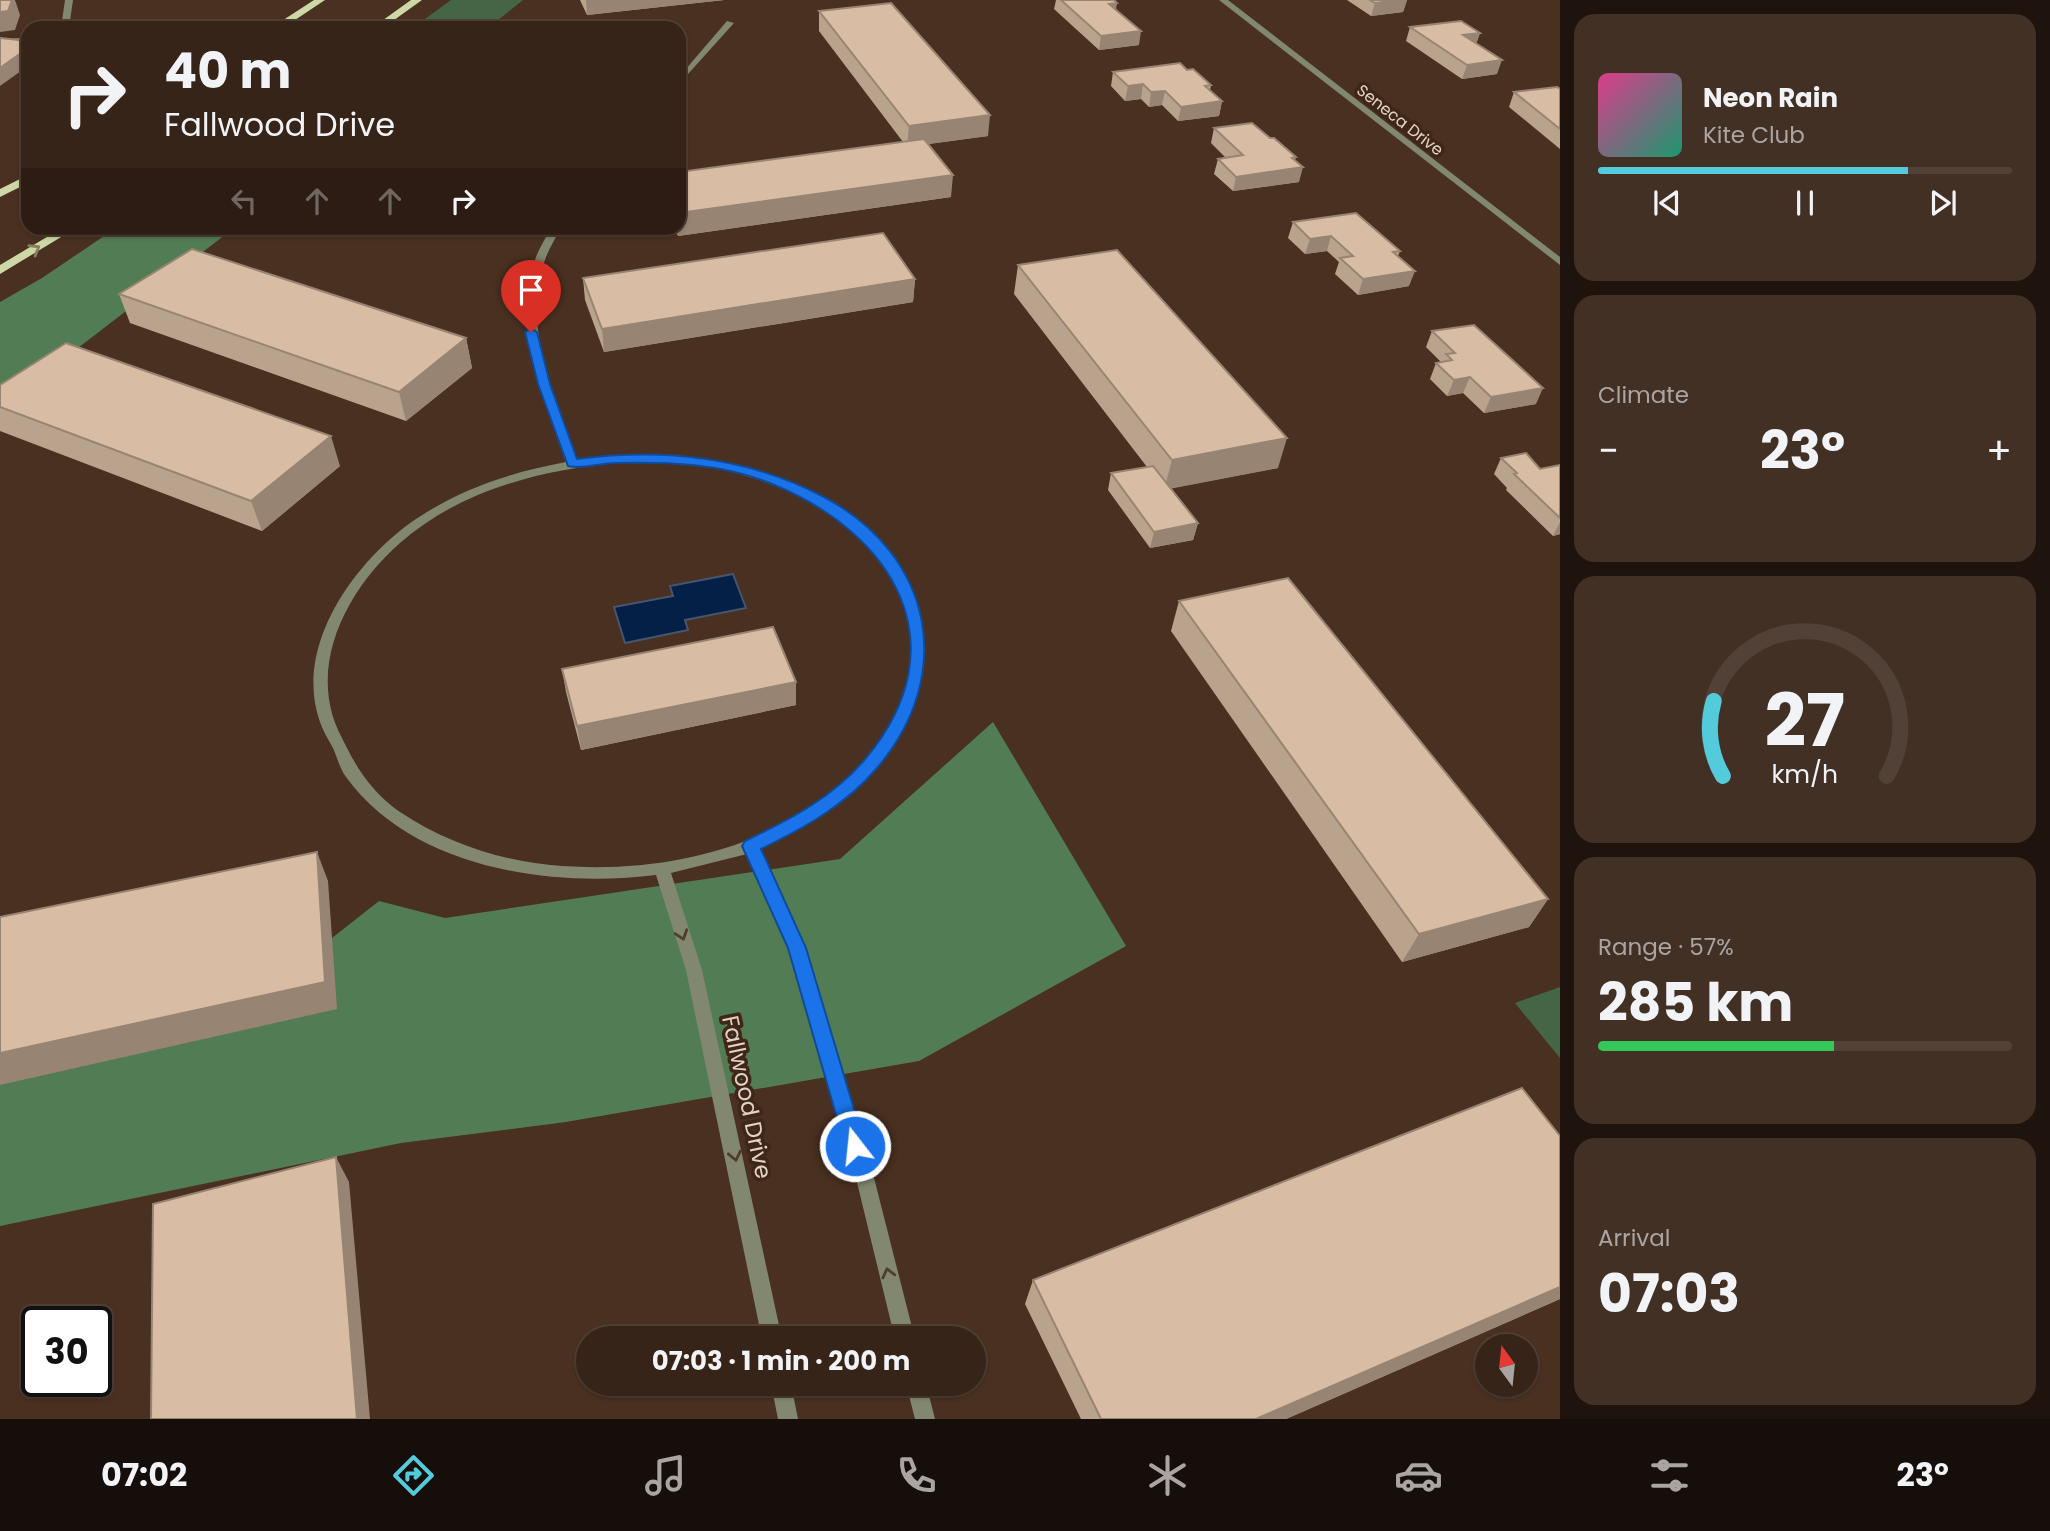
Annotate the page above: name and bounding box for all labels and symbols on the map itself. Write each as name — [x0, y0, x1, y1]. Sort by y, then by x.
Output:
street label: Seneca Drive — [1352, 79, 1448, 161]
one-way arrow — [28, 244, 41, 257]
pin — [501, 260, 561, 332]
one-way arrow — [674, 928, 689, 940]
street label: Fallwood Drive — [714, 1012, 780, 1182]
position arrow — [818, 1109, 892, 1183]
one-way arrow — [727, 1150, 741, 1162]
one-way arrow — [882, 1267, 896, 1279]
speed limit sign: 30 — [21, 1306, 112, 1397]
north arrow — [1475, 1334, 1538, 1396]

